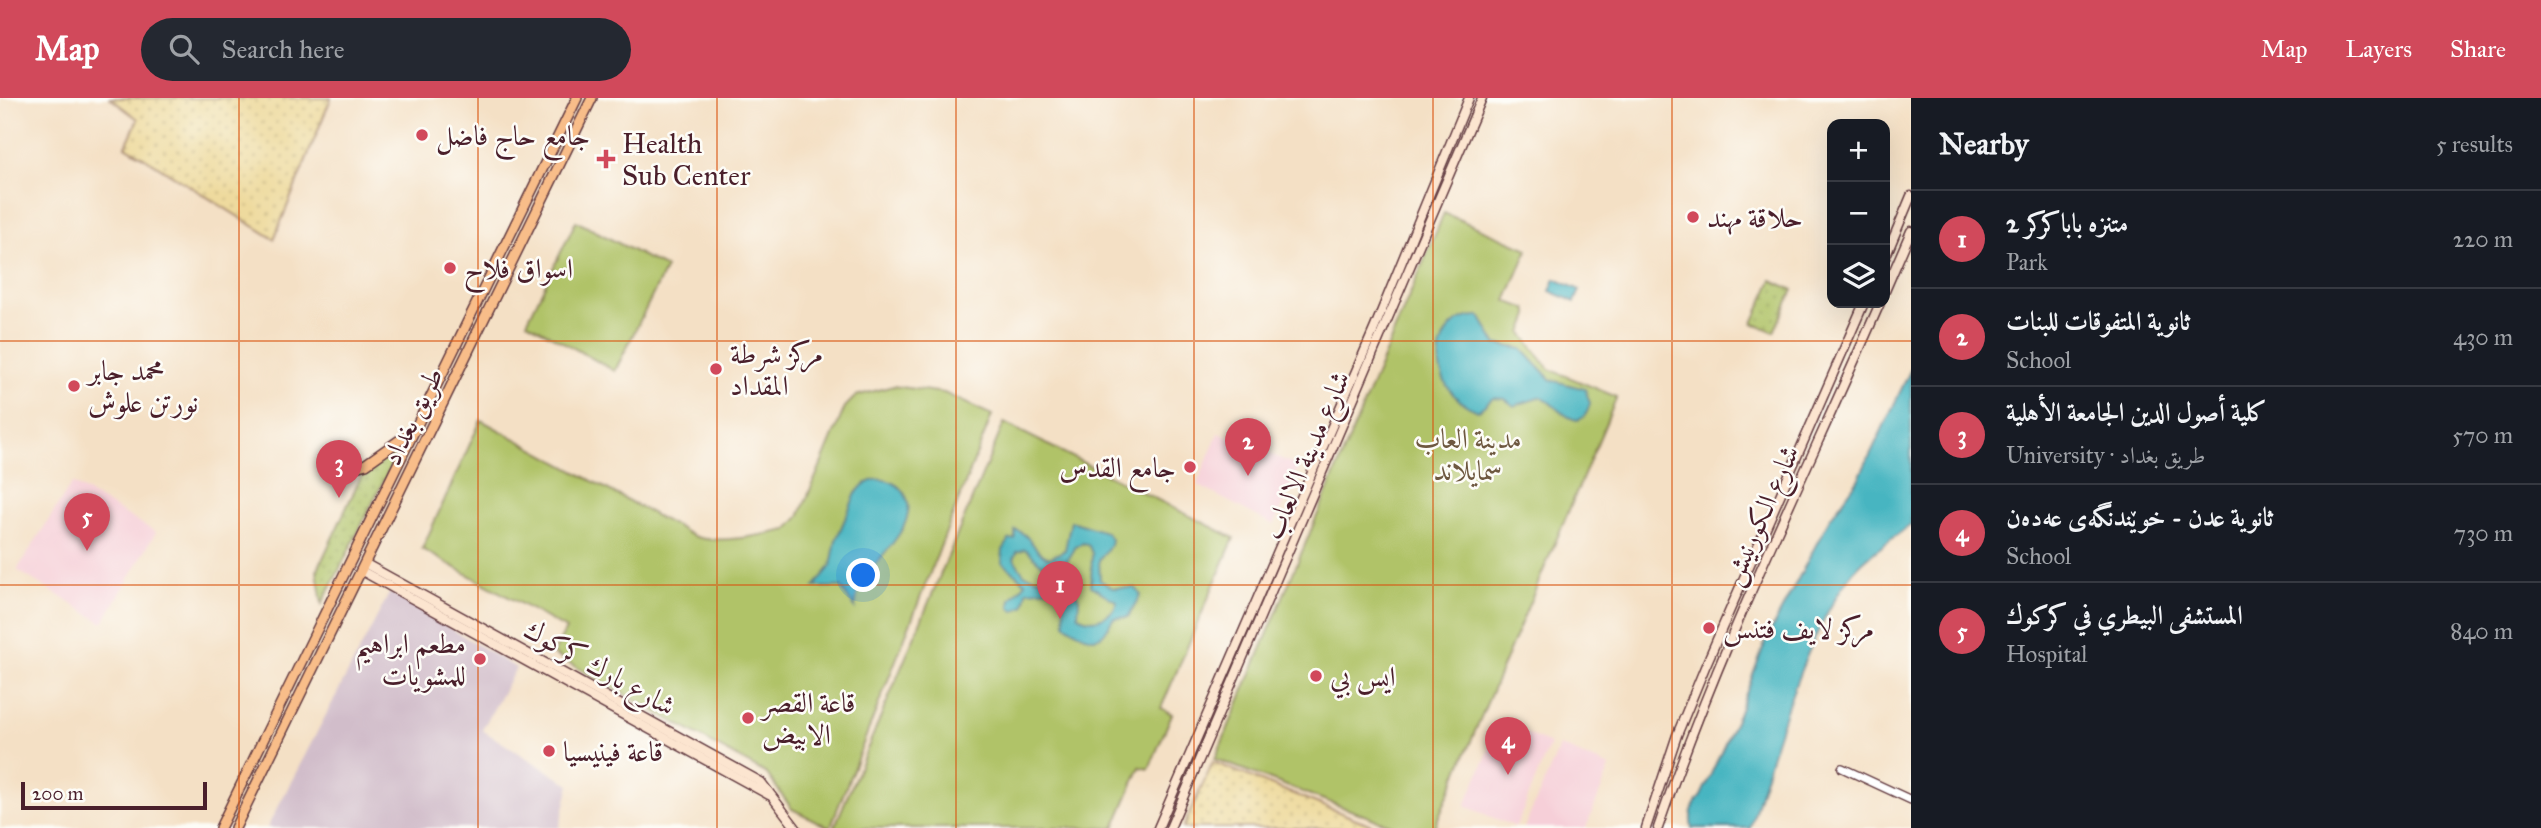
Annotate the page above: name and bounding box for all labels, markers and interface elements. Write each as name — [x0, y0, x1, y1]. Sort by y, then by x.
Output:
search box — [141, 18, 631, 81]
text: Map — [35, 29, 99, 69]
icon: search — [165, 30, 203, 68]
text: Search here — [221, 33, 345, 65]
text: Map — [2261, 34, 2308, 64]
text: Layers — [2346, 34, 2412, 64]
text: Share — [2450, 34, 2506, 64]
place label: جامع حاج فاضل — [436, 118, 590, 161]
map controls — [1827, 119, 1890, 308]
button: + — [1827, 119, 1890, 182]
place label: Health Sub Center — [622, 126, 751, 193]
text: Nearby — [1939, 126, 2029, 162]
marker: جامع حاج فاضل — [414, 127, 430, 143]
text: 5 results — [2436, 130, 2513, 158]
marker: Health Sub Center — [596, 149, 616, 169]
button: − — [1827, 182, 1890, 245]
place label: حلاقة مهند — [1707, 200, 1803, 236]
text: متنزه باباكركر 2 — [2006, 207, 2128, 239]
marker: حلاقة مهند — [1685, 209, 1701, 225]
text: 1 — [1957, 225, 1967, 253]
text: 220 m — [2453, 225, 2513, 253]
button: layers — [1827, 245, 1890, 308]
text: Park — [2006, 248, 2048, 276]
place label: اسواق فلاح — [464, 251, 573, 294]
marker: اسواق فلاح — [442, 260, 458, 276]
text: ثانوية المتفوقات للبنات — [2006, 305, 2190, 337]
text: 2 — [1956, 323, 1968, 351]
text: 430 m — [2453, 323, 2513, 351]
place label: مركز شرطة المقداد — [730, 336, 823, 403]
text: School — [2006, 346, 2071, 374]
place label: محمد جابر نورتن علوش — [85, 353, 198, 420]
marker: مركز شرطة المقداد — [708, 361, 724, 377]
street label: طريق بغداد — [374, 362, 451, 471]
street label: شارع مدينة الالعاب — [1255, 366, 1363, 547]
marker: محمد جابر نورتن علوش — [66, 378, 82, 394]
text: كلية أصول الدين الجامعة الأهلية — [2006, 396, 2267, 428]
pin: 2 — [1225, 418, 1271, 476]
park label: مدينة العاب سمايلاند — [1414, 421, 1522, 488]
text: 3 — [1957, 421, 1967, 449]
text: 570 m — [2452, 421, 2513, 449]
pin: 3 — [316, 440, 362, 498]
street label: شارع الكورنيش — [1714, 440, 1812, 593]
text: University · طريق بغداد — [2006, 441, 2206, 469]
place label: جامع القدس — [1059, 450, 1176, 493]
marker: جامع القدس — [1182, 459, 1198, 475]
pin: 5 — [64, 493, 110, 551]
text: ثانوية عدن - خوێندنگەی عەدەن — [2006, 501, 2273, 533]
text: 4 — [1956, 519, 1968, 547]
text: 730 m — [2454, 519, 2513, 547]
text: School — [2006, 542, 2071, 570]
your location — [846, 558, 880, 592]
pin: 1 — [1037, 561, 1083, 619]
text: المستشفى البيطري في كركوك — [2006, 599, 2243, 631]
street label: شارع بارك كركوك — [515, 611, 682, 729]
place label: مركز لايف فتنس — [1723, 611, 1874, 648]
text: 5 — [1957, 617, 1967, 645]
text: 840 m — [2450, 617, 2513, 645]
marker: مركز لايف فتنس — [1701, 620, 1717, 636]
place label: مطعم ابراهيم للمشويات — [355, 626, 466, 693]
text: Hospital — [2006, 640, 2088, 668]
marker: مطعم ابراهيم للمشويات — [472, 651, 488, 667]
place label: ايس بي — [1330, 659, 1396, 699]
marker: ايس بي — [1308, 668, 1324, 684]
place label: قاعة القصر الابيض — [759, 685, 856, 752]
marker: قاعة القصر الابيض — [740, 710, 756, 726]
pin: 4 — [1485, 717, 1531, 775]
place label: قاعة فينيسيا — [563, 734, 663, 769]
marker: قاعة فينيسيا — [541, 743, 557, 759]
scale bar — [21, 779, 206, 811]
text: 200 m — [32, 782, 84, 805]

